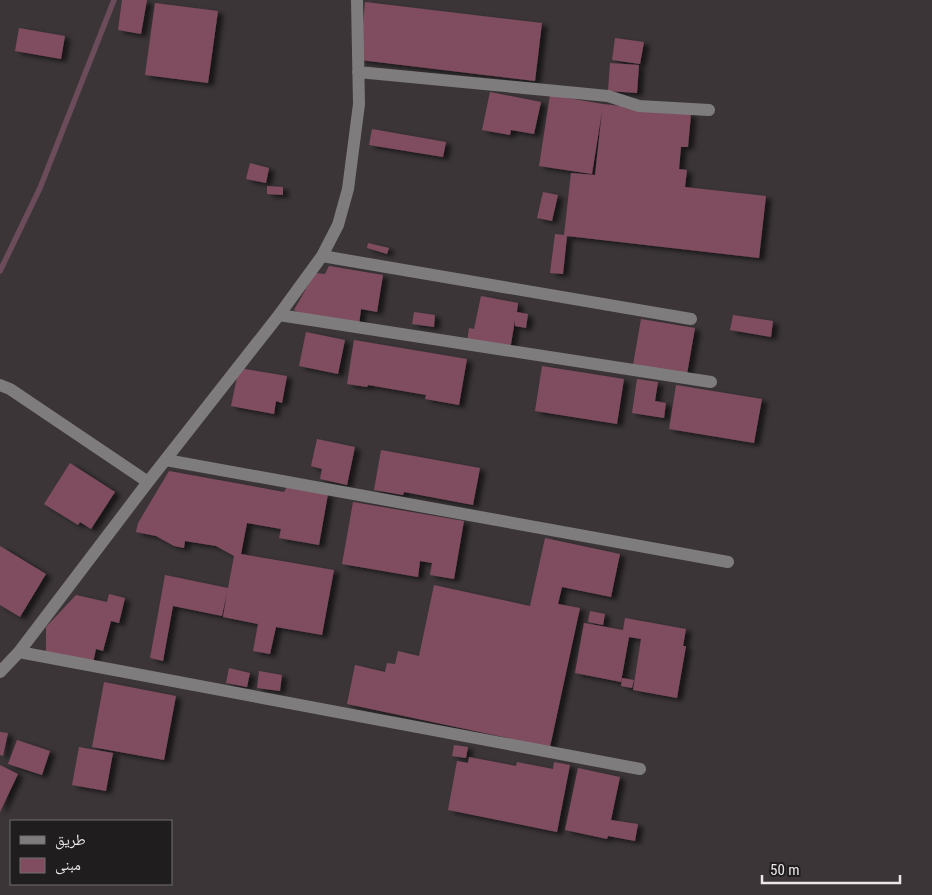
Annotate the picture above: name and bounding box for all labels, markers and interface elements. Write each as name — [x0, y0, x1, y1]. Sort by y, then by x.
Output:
legend — [10, 820, 172, 885]
text: طريق — [55, 831, 86, 850]
scale bar — [762, 852, 900, 884]
text: مبنى — [55, 856, 81, 875]
text: 50 m — [770, 861, 800, 879]

